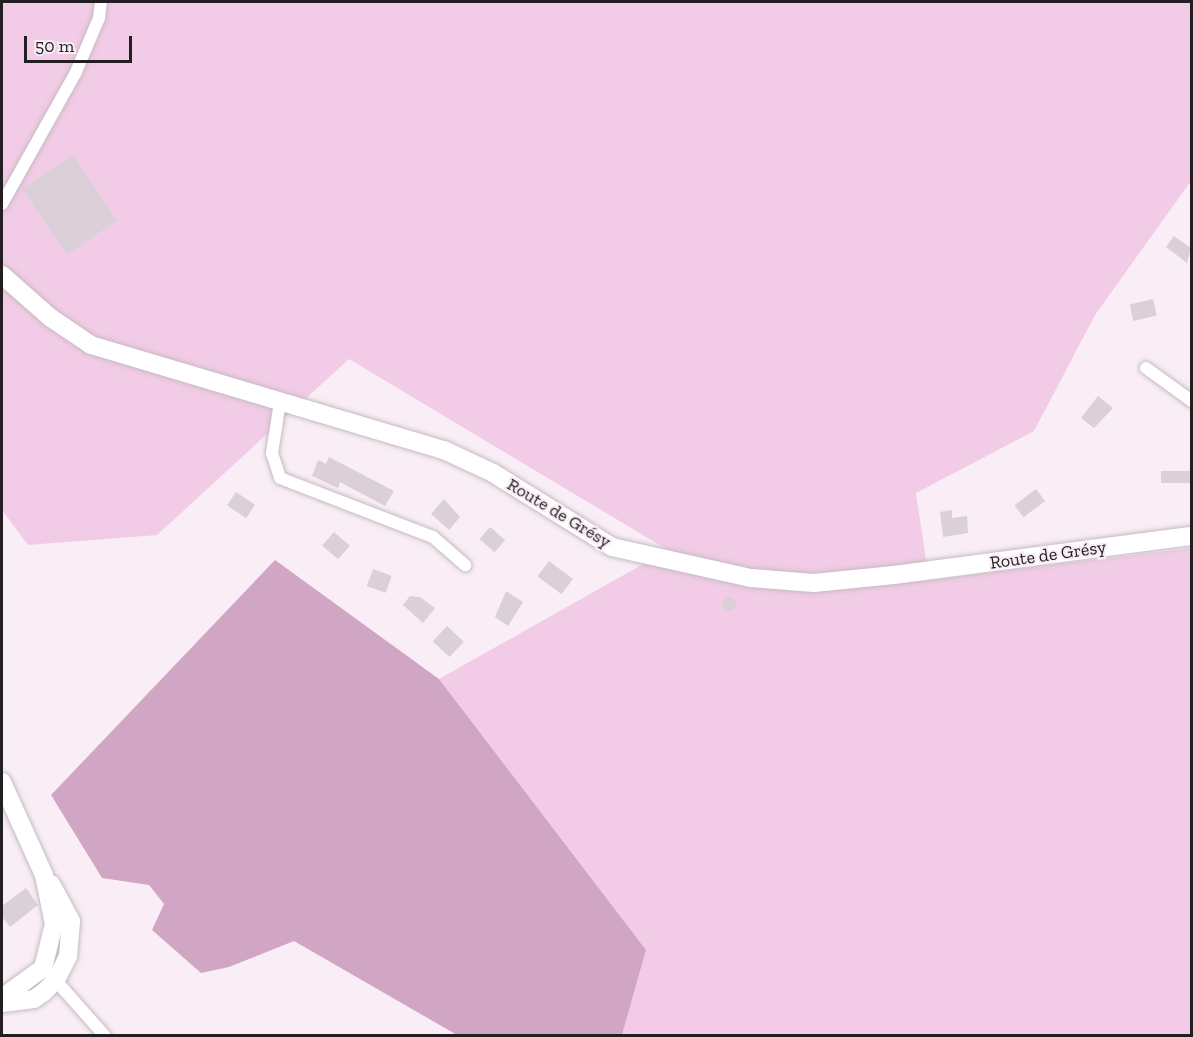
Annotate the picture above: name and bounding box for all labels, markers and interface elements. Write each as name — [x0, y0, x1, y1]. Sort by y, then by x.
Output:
scale bar — [27, 24, 135, 62]
text: 50 m — [35, 35, 74, 57]
street label: Route de Grésy — [503, 474, 615, 552]
street label: Route de Grésy — [988, 536, 1108, 574]

